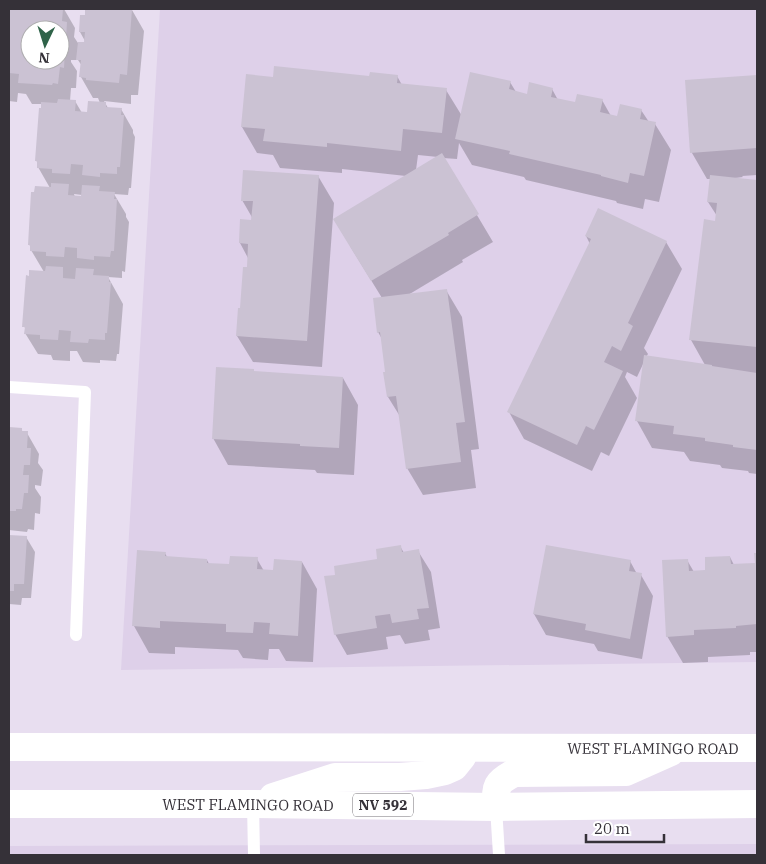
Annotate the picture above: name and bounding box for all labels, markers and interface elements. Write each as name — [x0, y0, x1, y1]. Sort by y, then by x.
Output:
north arrow — [20, 20, 70, 70]
text: N — [38, 49, 50, 67]
street label: WEST FLAMINGO ROAD — [567, 738, 739, 757]
road number: NV 592 — [353, 794, 413, 816]
street label: WEST FLAMINGO ROAD — [162, 795, 334, 814]
scale bar — [586, 812, 664, 844]
text: 20 m — [594, 819, 630, 838]

